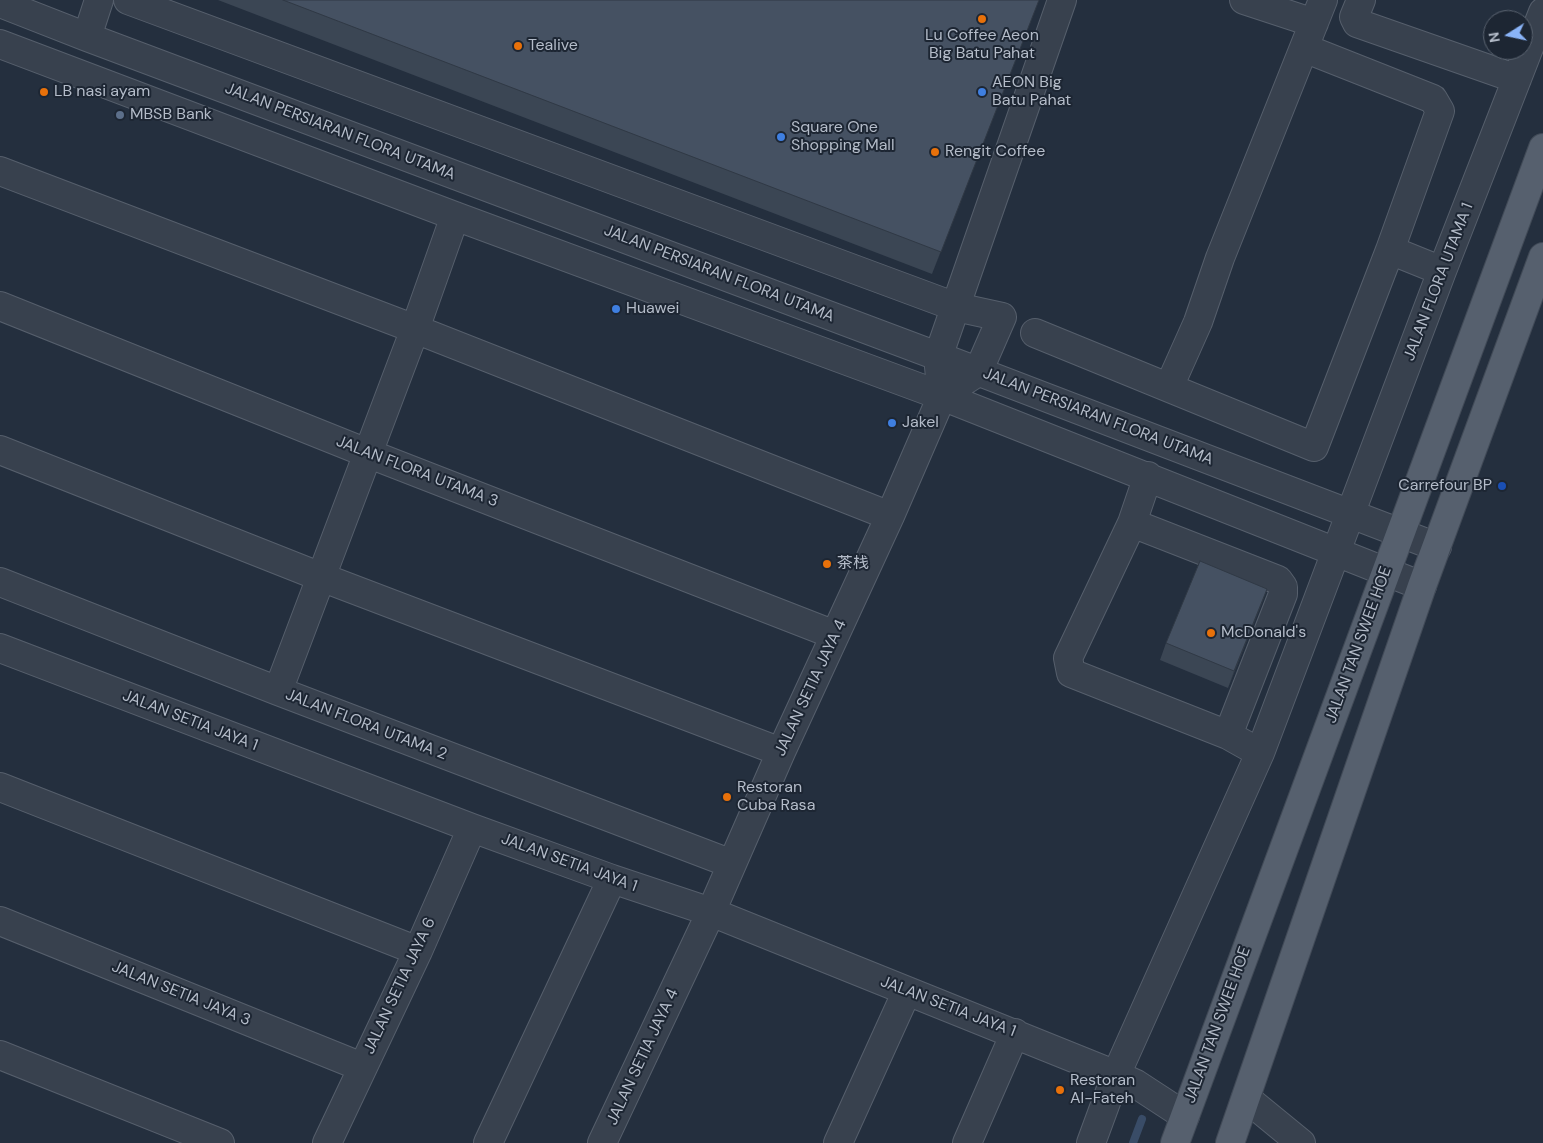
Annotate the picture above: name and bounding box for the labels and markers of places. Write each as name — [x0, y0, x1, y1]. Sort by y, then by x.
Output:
marker: Lu Coffee Aeon Big Batu Pahat — [976, 13, 988, 25]
place label: Lu Coffee Aeon Big Batu Pahat — [925, 26, 1039, 64]
place label: Tealive — [528, 36, 578, 56]
marker: Tealive — [512, 40, 524, 52]
place label: AEON Big Batu Pahat — [992, 73, 1071, 111]
place label: LB nasi ayam — [54, 82, 150, 102]
marker: LB nasi ayam — [38, 86, 50, 98]
marker: AEON Big Batu Pahat — [976, 86, 988, 98]
place label: MBSB Bank — [130, 105, 212, 125]
marker: MBSB Bank — [114, 109, 126, 121]
place label: Square One Shopping Mall — [791, 118, 895, 156]
marker: Square One Shopping Mall — [775, 131, 787, 143]
place label: Rengit Coffee — [945, 142, 1045, 162]
marker: Rengit Coffee — [929, 146, 941, 158]
place label: Huawei — [626, 299, 679, 319]
marker: Huawei — [610, 303, 622, 315]
place label: Jakel — [902, 413, 939, 433]
marker: Jakel — [886, 417, 898, 429]
place label: Carrefour BP — [1398, 476, 1492, 496]
marker: Carrefour BP — [1496, 480, 1508, 492]
place label: 茶栈 — [837, 554, 869, 574]
marker: 茶栈 — [821, 558, 833, 570]
place label: McDonald's — [1221, 623, 1306, 643]
marker: McDonald's — [1205, 627, 1217, 639]
place label: Restoran Cuba Rasa — [737, 778, 815, 816]
marker: Restoran Cuba Rasa — [721, 791, 733, 803]
place label: Restoran Al-Fateh — [1070, 1071, 1135, 1109]
marker: Restoran Al-Fateh — [1054, 1084, 1066, 1096]

